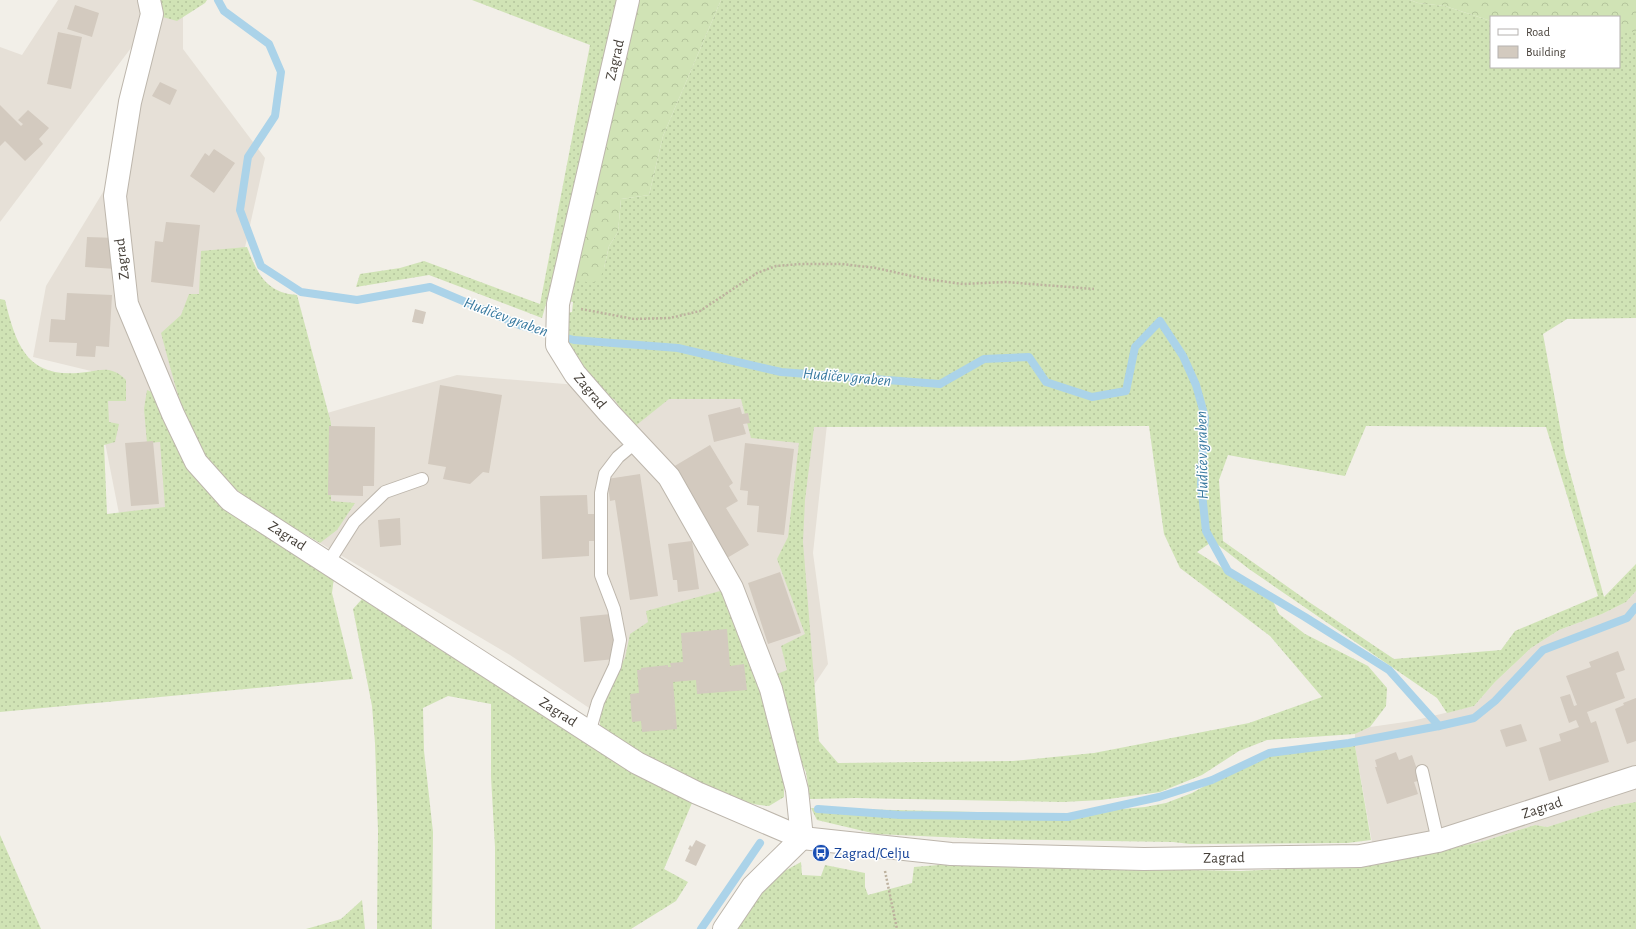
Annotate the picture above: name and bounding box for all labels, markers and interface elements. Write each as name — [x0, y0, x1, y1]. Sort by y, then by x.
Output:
legend — [1490, 16, 1620, 68]
text: Road — [1526, 26, 1550, 38]
street label: Zagrad — [603, 38, 627, 82]
text: Building — [1526, 46, 1566, 58]
street label: Zagrad — [112, 237, 132, 281]
water label: Hudičev graben — [462, 294, 550, 340]
water label: Hudičev graben — [802, 365, 892, 389]
street label: Zagrad — [571, 370, 609, 412]
water label: Hudičev graben — [1193, 411, 1211, 499]
street label: Zagrad — [265, 518, 309, 554]
street label: Zagrad — [536, 694, 580, 730]
street label: Zagrad — [1520, 794, 1564, 822]
bus stop icon: Zagrad/Celju — [811, 843, 831, 863]
place label: Zagrad/Celju — [834, 846, 910, 861]
street label: Zagrad — [1203, 850, 1245, 866]

